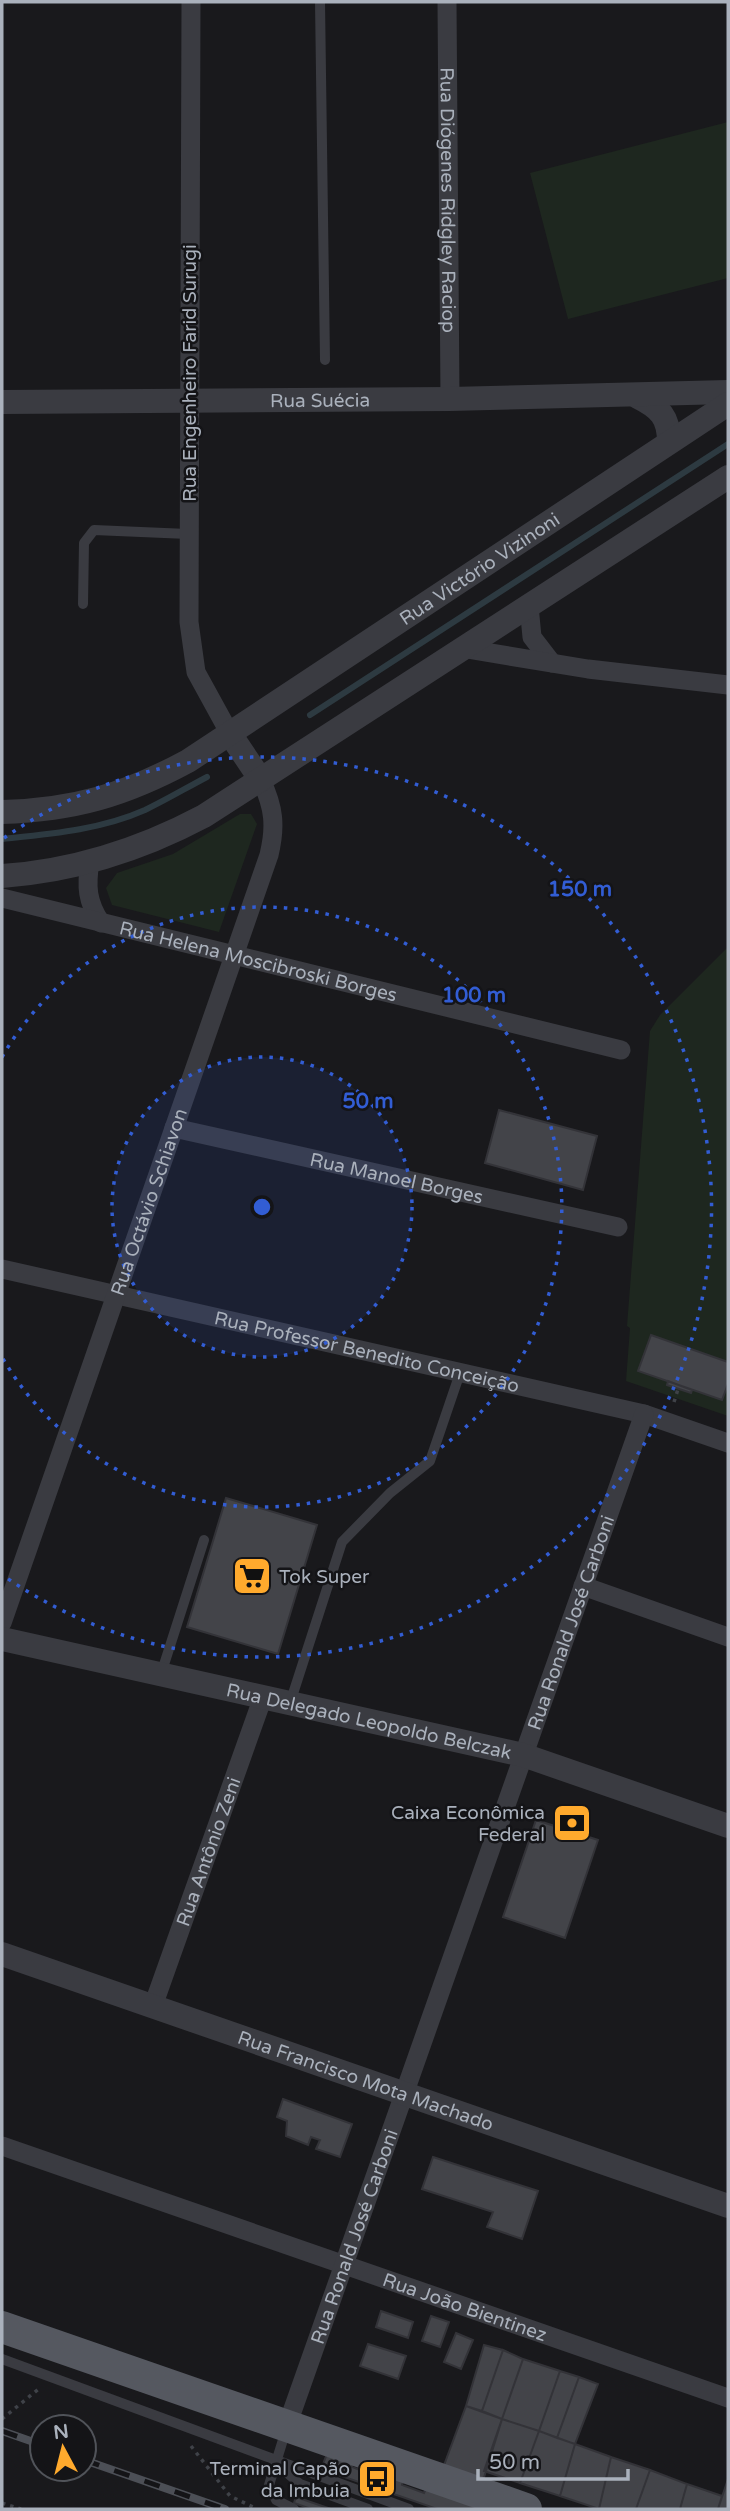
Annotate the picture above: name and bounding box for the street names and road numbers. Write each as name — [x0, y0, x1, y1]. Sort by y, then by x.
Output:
street label: Rua Diógenes Ridgley Raciop — [435, 67, 460, 333]
street label: Rua Engenheiro Farid Surugi — [179, 244, 201, 502]
street label: Rua Suécia — [270, 390, 370, 412]
street label: Rua Victório Vizinoni — [396, 509, 564, 630]
street label: Rua Helena Moscibroski Borges — [117, 917, 399, 1007]
street label: Rua Octávio Schiavon — [107, 1105, 192, 1299]
street label: Rua Manoel Borges — [308, 1149, 485, 1209]
street label: Rua Professor Benedito Conceição — [212, 1307, 521, 1397]
street label: Rua Ronald José Carboni — [523, 1513, 619, 1733]
street label: Rua Delegado Leopoldo Belczak — [224, 1679, 513, 1764]
street label: Rua Antônio Zeni — [172, 1774, 246, 1929]
street label: Rua Francisco Mota Machado — [235, 2027, 496, 2136]
street label: Rua Ronald José Carboni — [307, 2126, 403, 2347]
street label: Rua João Bientinez — [380, 2269, 549, 2346]

